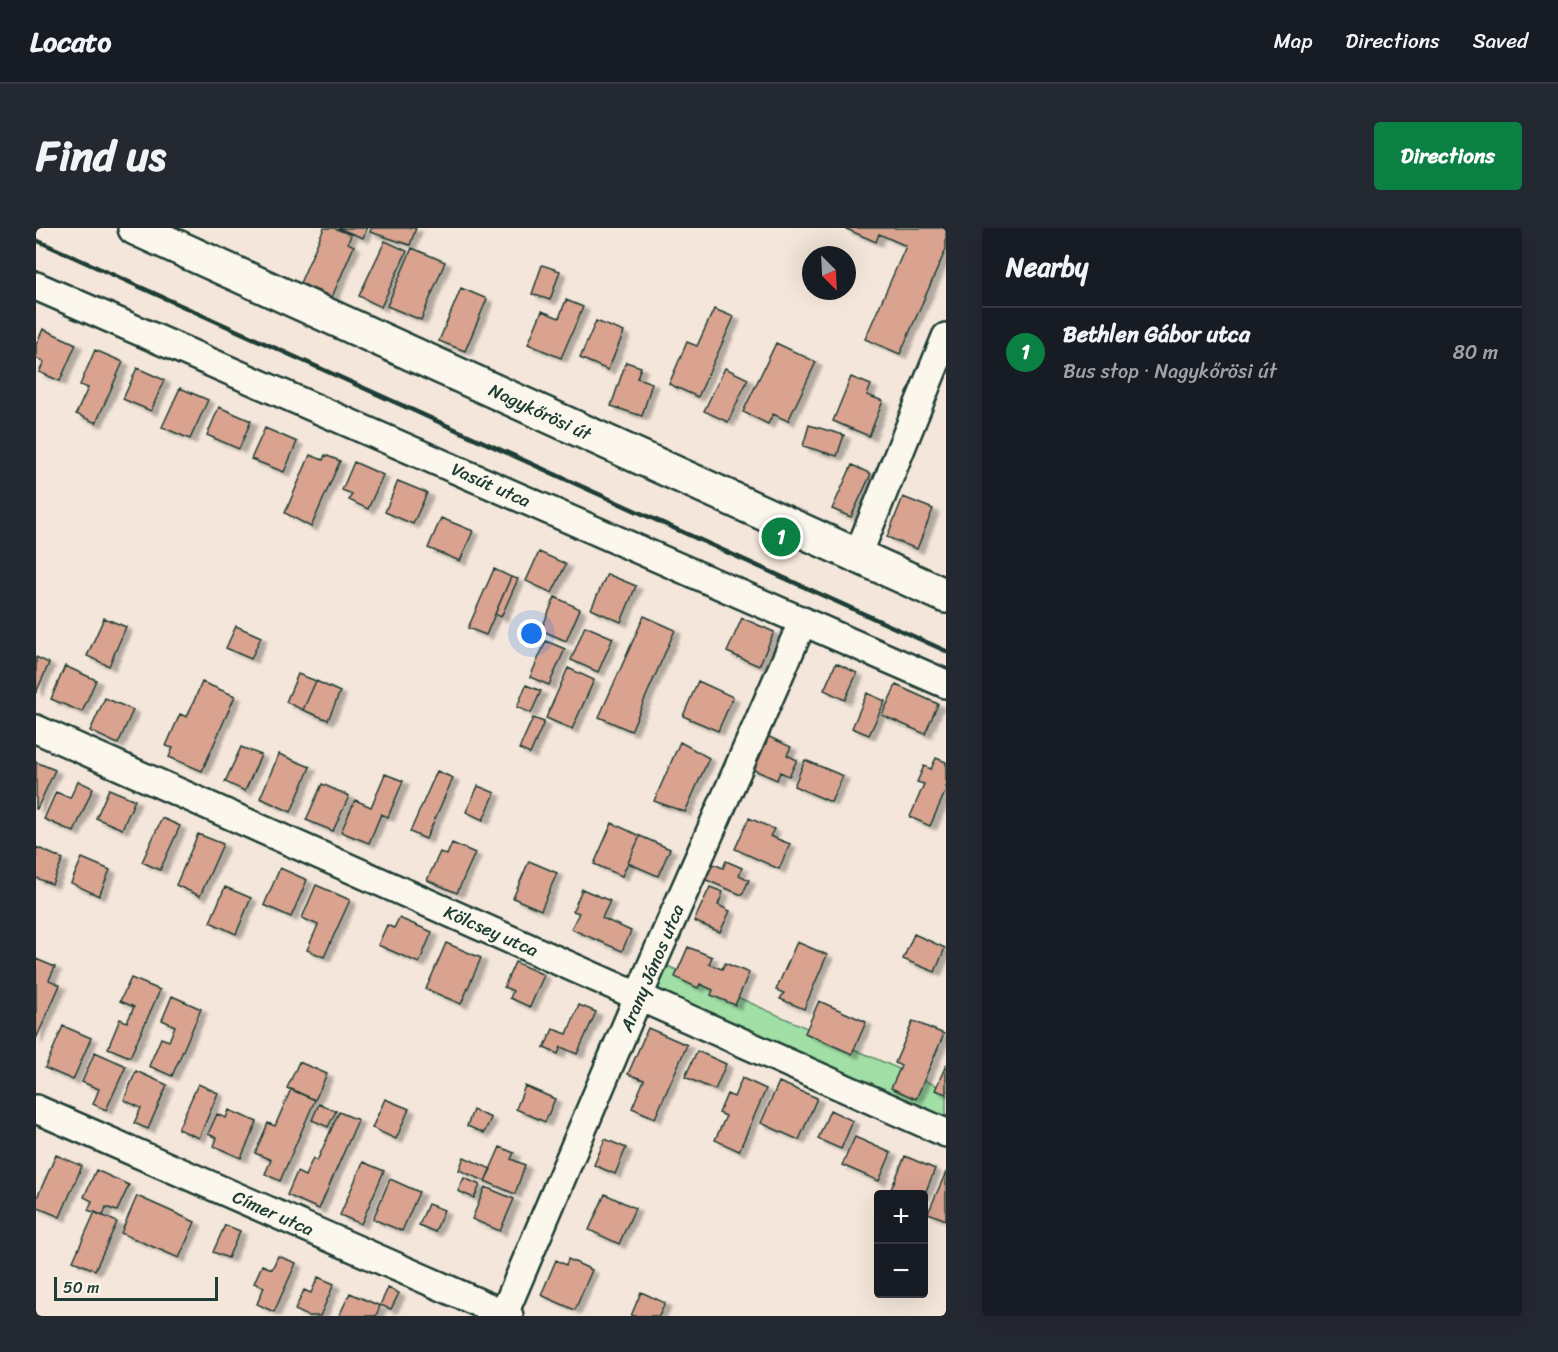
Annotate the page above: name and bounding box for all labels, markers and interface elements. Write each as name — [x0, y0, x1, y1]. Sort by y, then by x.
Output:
text: Locato — [30, 17, 111, 66]
text: Map — [1274, 22, 1312, 60]
text: Directions — [1345, 22, 1440, 60]
text: Saved — [1473, 22, 1528, 60]
text: Find us — [36, 119, 166, 193]
button: Directions — [1374, 122, 1522, 190]
text: Nearby — [1006, 244, 1088, 290]
north arrow — [802, 246, 856, 300]
text: Bethlen Gábor utca — [1063, 315, 1250, 354]
text: 1 — [1021, 335, 1030, 370]
text: 80 m — [1453, 335, 1498, 370]
text: Bus stop · Nagykőrösi út — [1063, 354, 1277, 389]
street label: Nagykőrösi út — [483, 374, 597, 450]
street label: Vasút utca — [446, 453, 536, 517]
pin: 1 — [762, 514, 800, 560]
your location — [517, 619, 546, 648]
street label: Kölcsey utca — [439, 896, 543, 966]
street label: Arany János utca — [610, 899, 693, 1038]
street label: Címer utca — [227, 1181, 319, 1245]
map controls — [874, 1190, 928, 1298]
button: + — [874, 1190, 928, 1244]
button: − — [874, 1244, 928, 1298]
text: 50 m — [63, 1273, 99, 1302]
scale bar — [54, 1274, 218, 1302]

